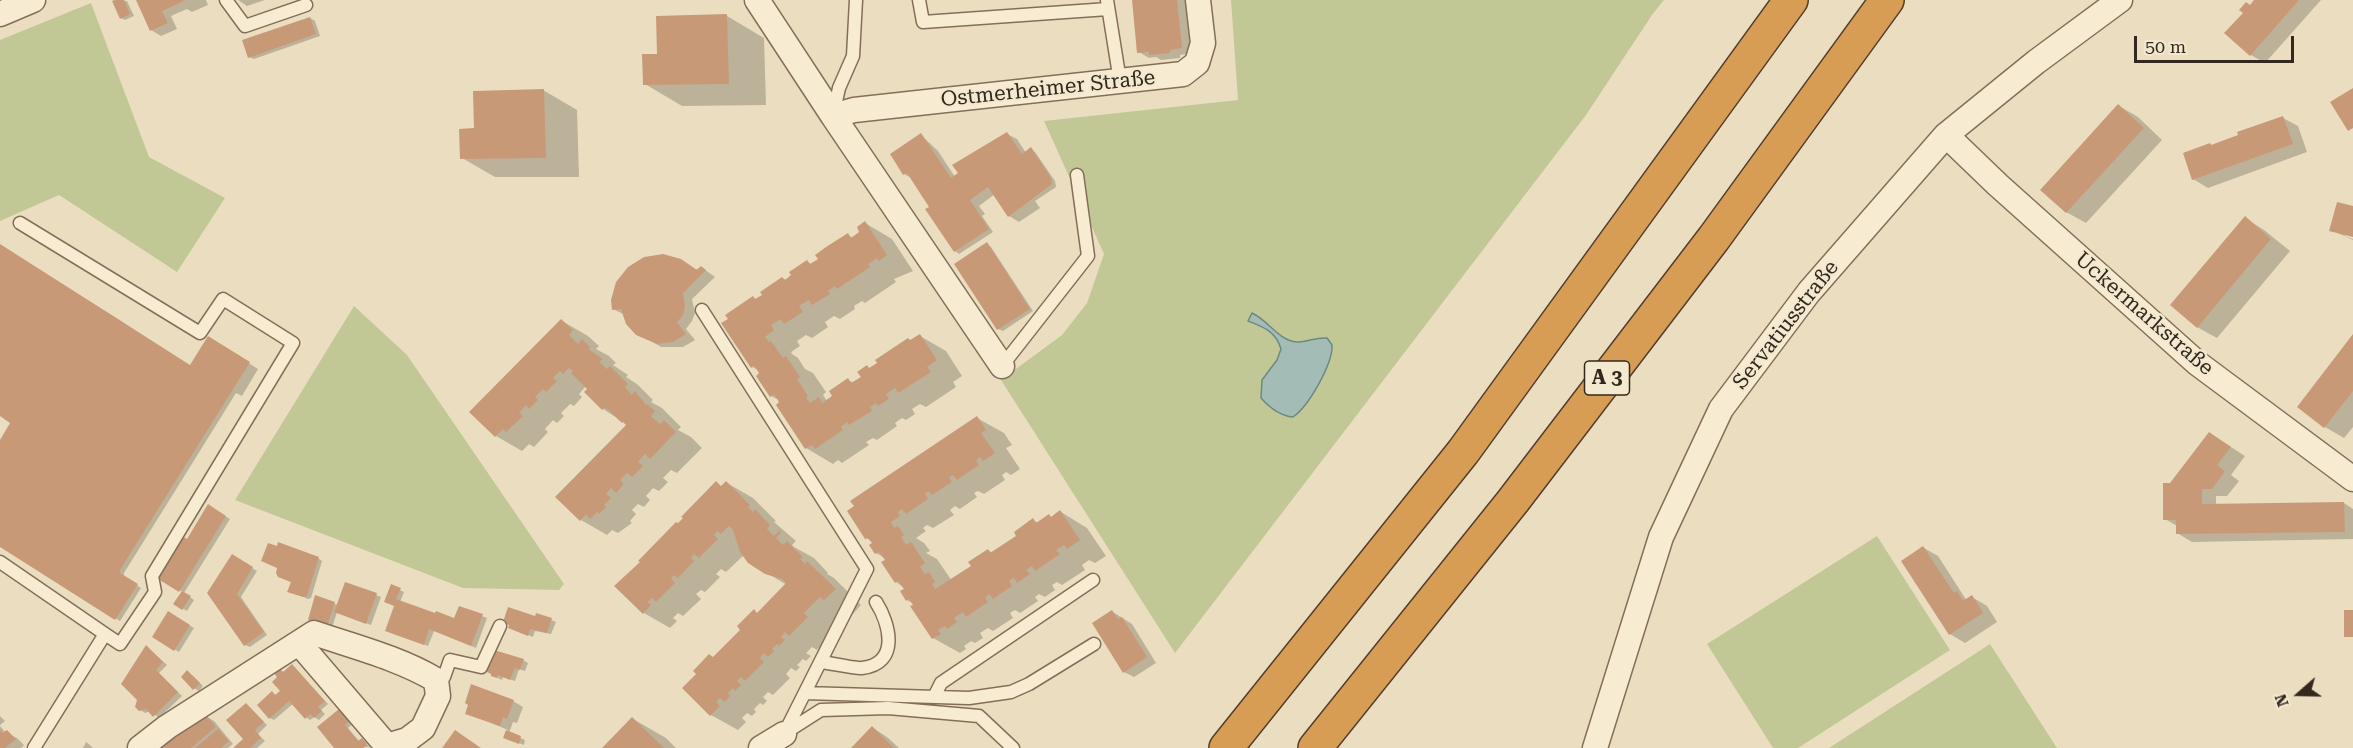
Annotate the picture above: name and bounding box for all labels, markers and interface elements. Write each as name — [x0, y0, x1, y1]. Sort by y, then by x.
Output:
scale bar — [2137, 24, 2298, 62]
text: 50 m — [2145, 36, 2186, 57]
street label: Ostmerheimer Straße — [940, 65, 1156, 113]
street label: Uckermarkstraße — [2070, 247, 2218, 381]
street label: Servatiusstraße — [1728, 256, 1844, 394]
road number: A 3 — [1584, 361, 1630, 395]
north arrow — [2269, 664, 2329, 724]
text: N — [2271, 691, 2293, 709]

